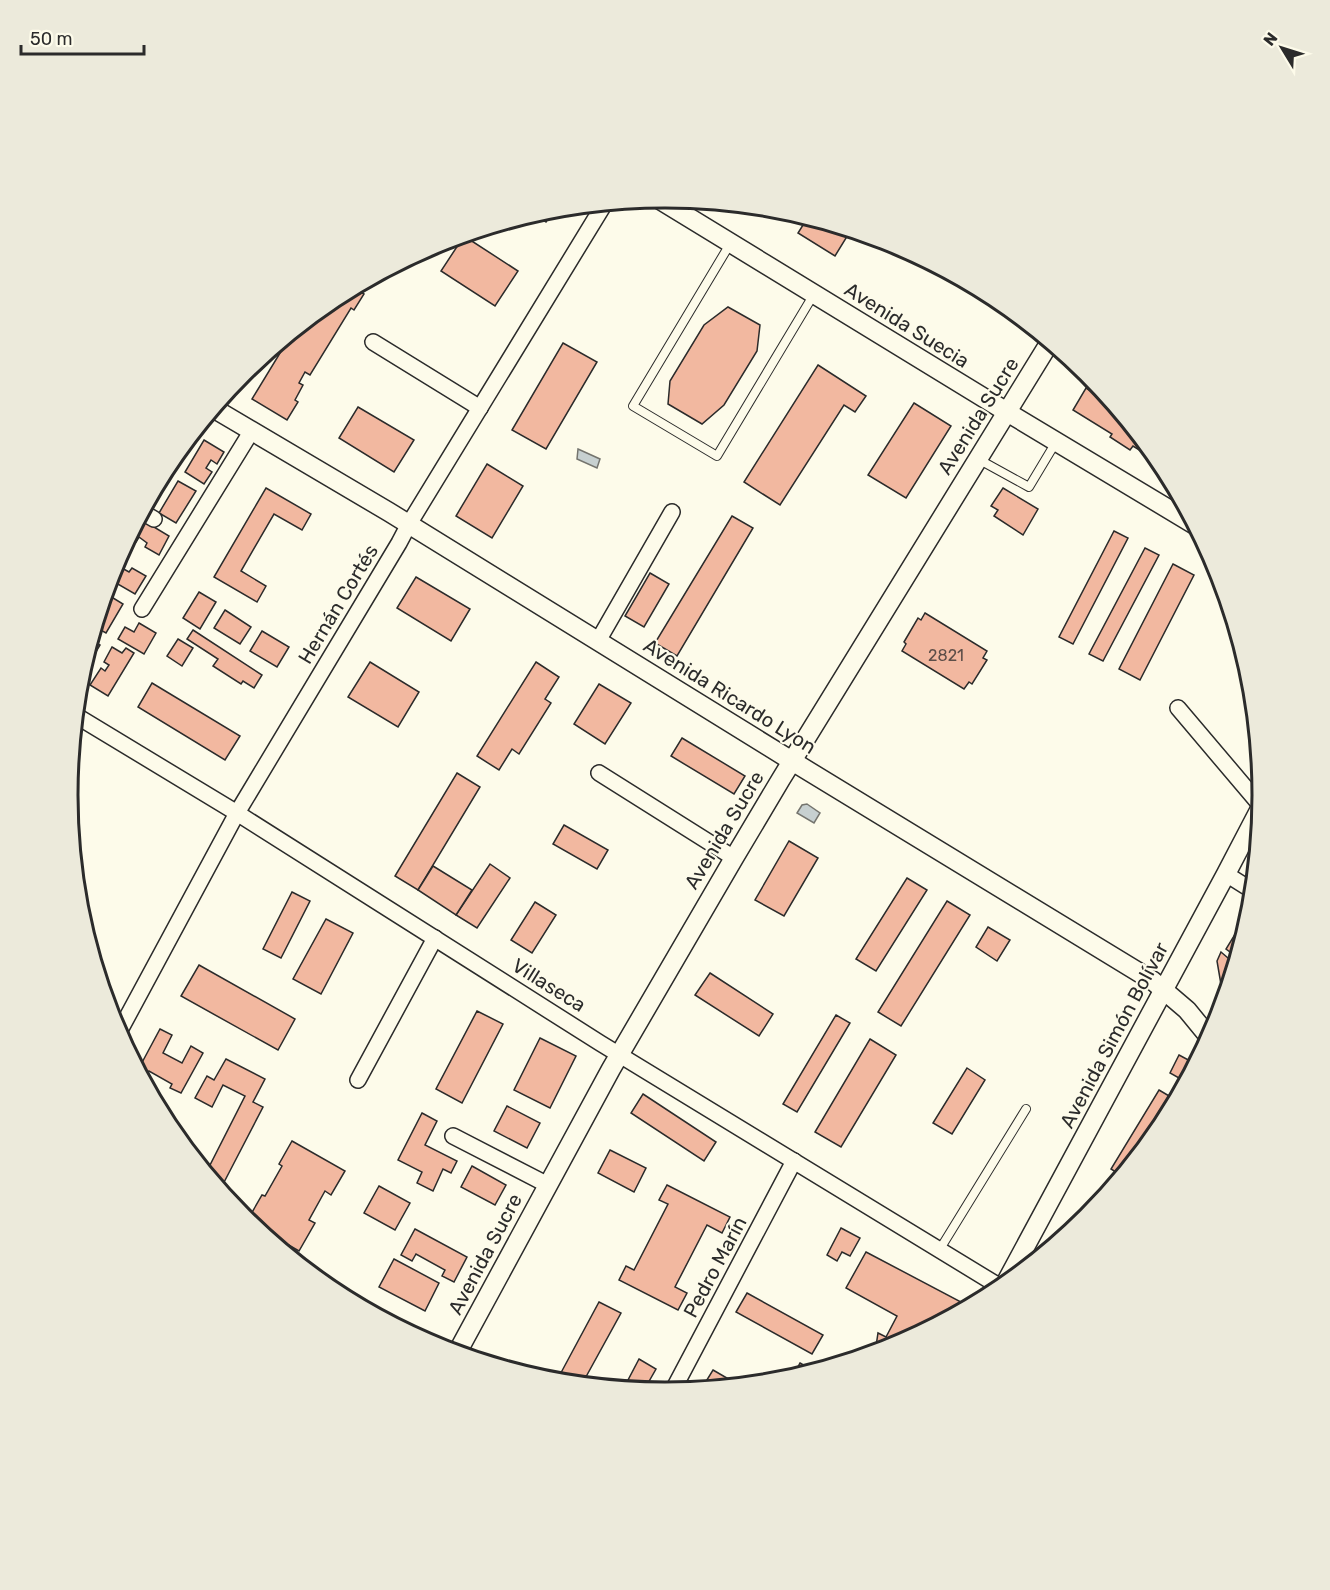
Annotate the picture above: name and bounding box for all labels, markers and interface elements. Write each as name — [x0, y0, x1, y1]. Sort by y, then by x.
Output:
scale bar — [21, 18, 144, 56]
north arrow — [1252, 18, 1312, 78]
text: 50 m — [30, 28, 73, 50]
text: N — [1260, 29, 1282, 49]
street label: Avenida Suecia — [840, 277, 974, 373]
street label: Avenida Sucre — [932, 353, 1024, 479]
street label: Hernán Cortés — [293, 540, 383, 668]
street label: Avenida Ricardo Lyon — [639, 633, 821, 759]
house number: 2821 — [928, 646, 964, 665]
street label: Avenida Sucre — [679, 767, 769, 893]
street label: Avenida Simón Bolívar — [1055, 938, 1173, 1132]
street label: Villaseca — [508, 953, 590, 1017]
street label: Avenida Sucre — [443, 1189, 527, 1319]
street label: Pedro Marín — [678, 1212, 752, 1322]

